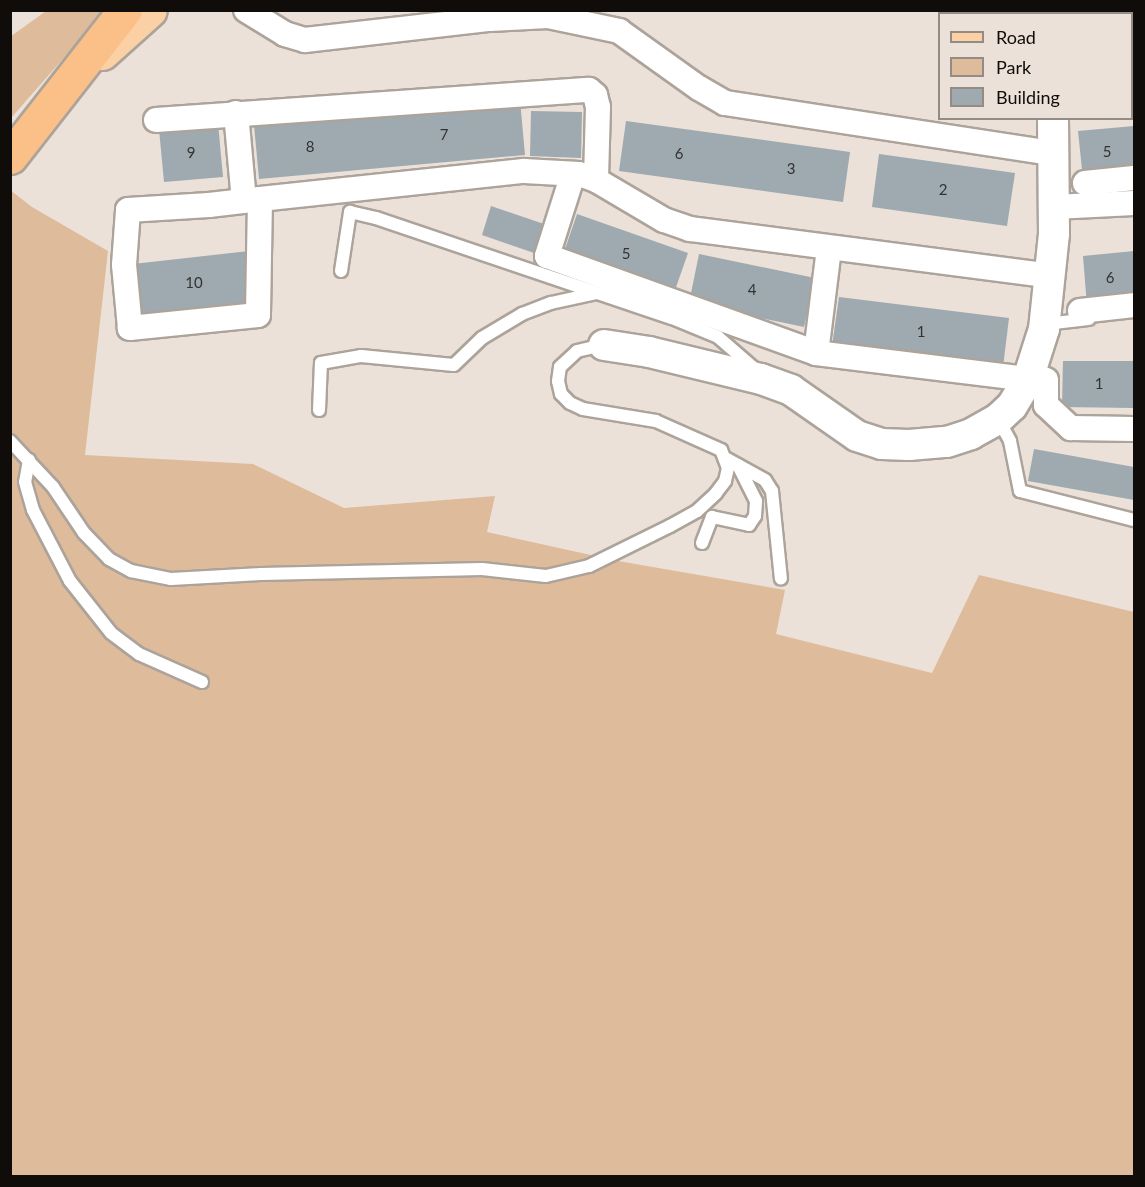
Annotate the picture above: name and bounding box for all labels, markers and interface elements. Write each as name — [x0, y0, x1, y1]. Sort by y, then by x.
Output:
legend — [938, 12, 1133, 120]
text: Road — [996, 26, 1036, 48]
text: Park — [996, 56, 1031, 78]
text: Building — [996, 86, 1060, 108]
house number: 7 — [440, 126, 448, 144]
house number: 8 — [306, 138, 314, 156]
house number: 5 — [1103, 143, 1111, 161]
house number: 9 — [187, 144, 195, 162]
house number: 6 — [675, 145, 683, 163]
house number: 3 — [787, 160, 795, 178]
house number: 2 — [939, 181, 947, 199]
house number: 5 — [622, 245, 630, 263]
house number: 6 — [1106, 269, 1114, 287]
house number: 10 — [185, 274, 203, 292]
house number: 4 — [748, 281, 756, 299]
house number: 1 — [917, 323, 925, 341]
house number: 1 — [1095, 375, 1103, 393]

